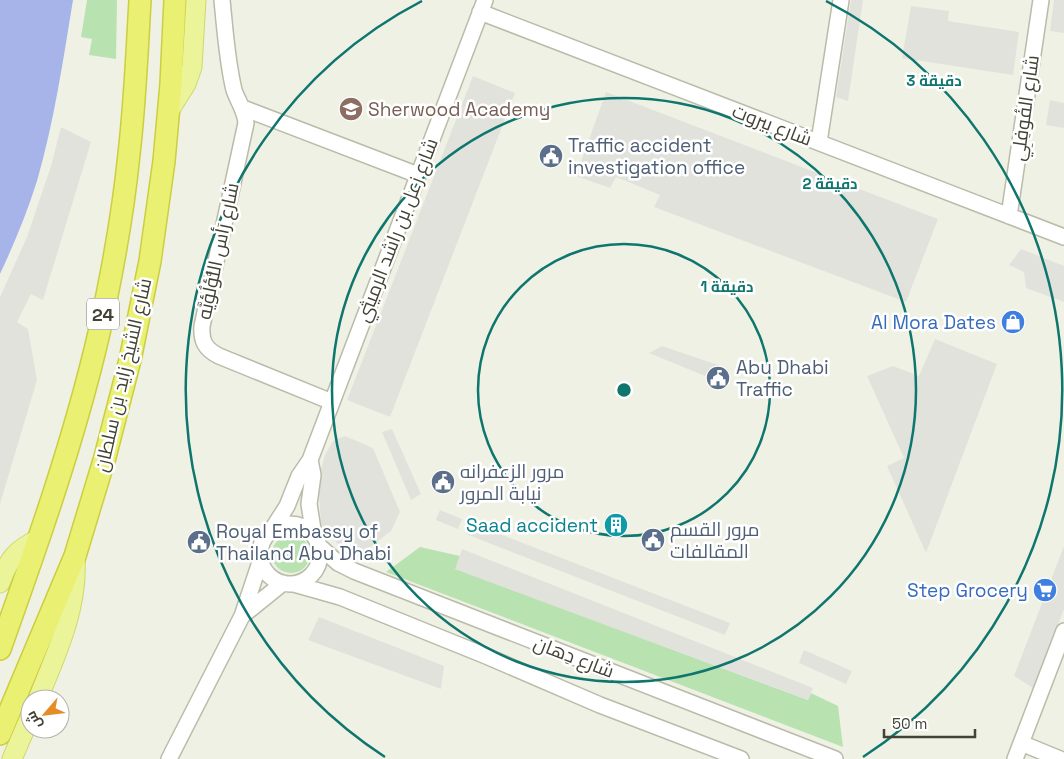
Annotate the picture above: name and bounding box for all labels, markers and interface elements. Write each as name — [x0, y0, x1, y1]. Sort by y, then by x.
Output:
street label: شارع الفُوفِلِي — [1005, 53, 1047, 163]
text: 3 دقيقة — [906, 71, 962, 90]
school or university icon: Sherwood Academy — [338, 96, 364, 122]
place label: Sherwood Academy — [368, 97, 550, 122]
street label: شارع بيروت — [728, 98, 815, 153]
place label: Traffic accident investigation office — [568, 133, 745, 180]
street label: شارع زعل بن راشد الرميثي — [350, 134, 446, 326]
public building icon: Traffic accident investigation office — [538, 143, 564, 169]
text: 2 دقيقة — [802, 174, 858, 193]
street label: شارع رَأس اللُّؤلُؤيَّه — [191, 180, 246, 322]
street label: شارع الشيخ زايد بن سلطان — [89, 276, 158, 475]
text: 1 دقيقة — [701, 277, 754, 296]
road number: 24 — [87, 298, 119, 329]
shop icon: Al Mora Dates — [1000, 309, 1026, 335]
place label: Al Mora Dates — [871, 310, 996, 335]
place label: Abu Dhabi Traffic — [736, 355, 829, 402]
public building icon: Abu Dhabi Traffic — [705, 365, 731, 391]
centre of rings — [615, 381, 633, 399]
place label: مرور الزعفرانه نيابة المرور — [459, 459, 564, 506]
public building icon: مرور الزعفرانه نيابة المرور — [430, 469, 456, 495]
building icon: Saad accident — [603, 512, 629, 538]
place label: Saad accident — [466, 513, 598, 538]
place label: مرور القسم المقالفات — [670, 517, 759, 564]
place label: Royal Embassy of Thailand Abu Dhabi — [216, 519, 391, 566]
public building icon: مرور القسم المقالفات — [640, 527, 666, 553]
public building icon: Royal Embassy of Thailand Abu Dhabi — [186, 529, 212, 555]
supermarket icon: Step Grocery — [1032, 577, 1058, 603]
place label: Step Grocery — [907, 578, 1028, 603]
street label: شارع دِهان — [530, 630, 618, 685]
north arrow — [20, 689, 70, 739]
scale bar — [884, 706, 975, 738]
text: ش — [21, 708, 46, 732]
text: 50 m — [892, 714, 927, 733]

